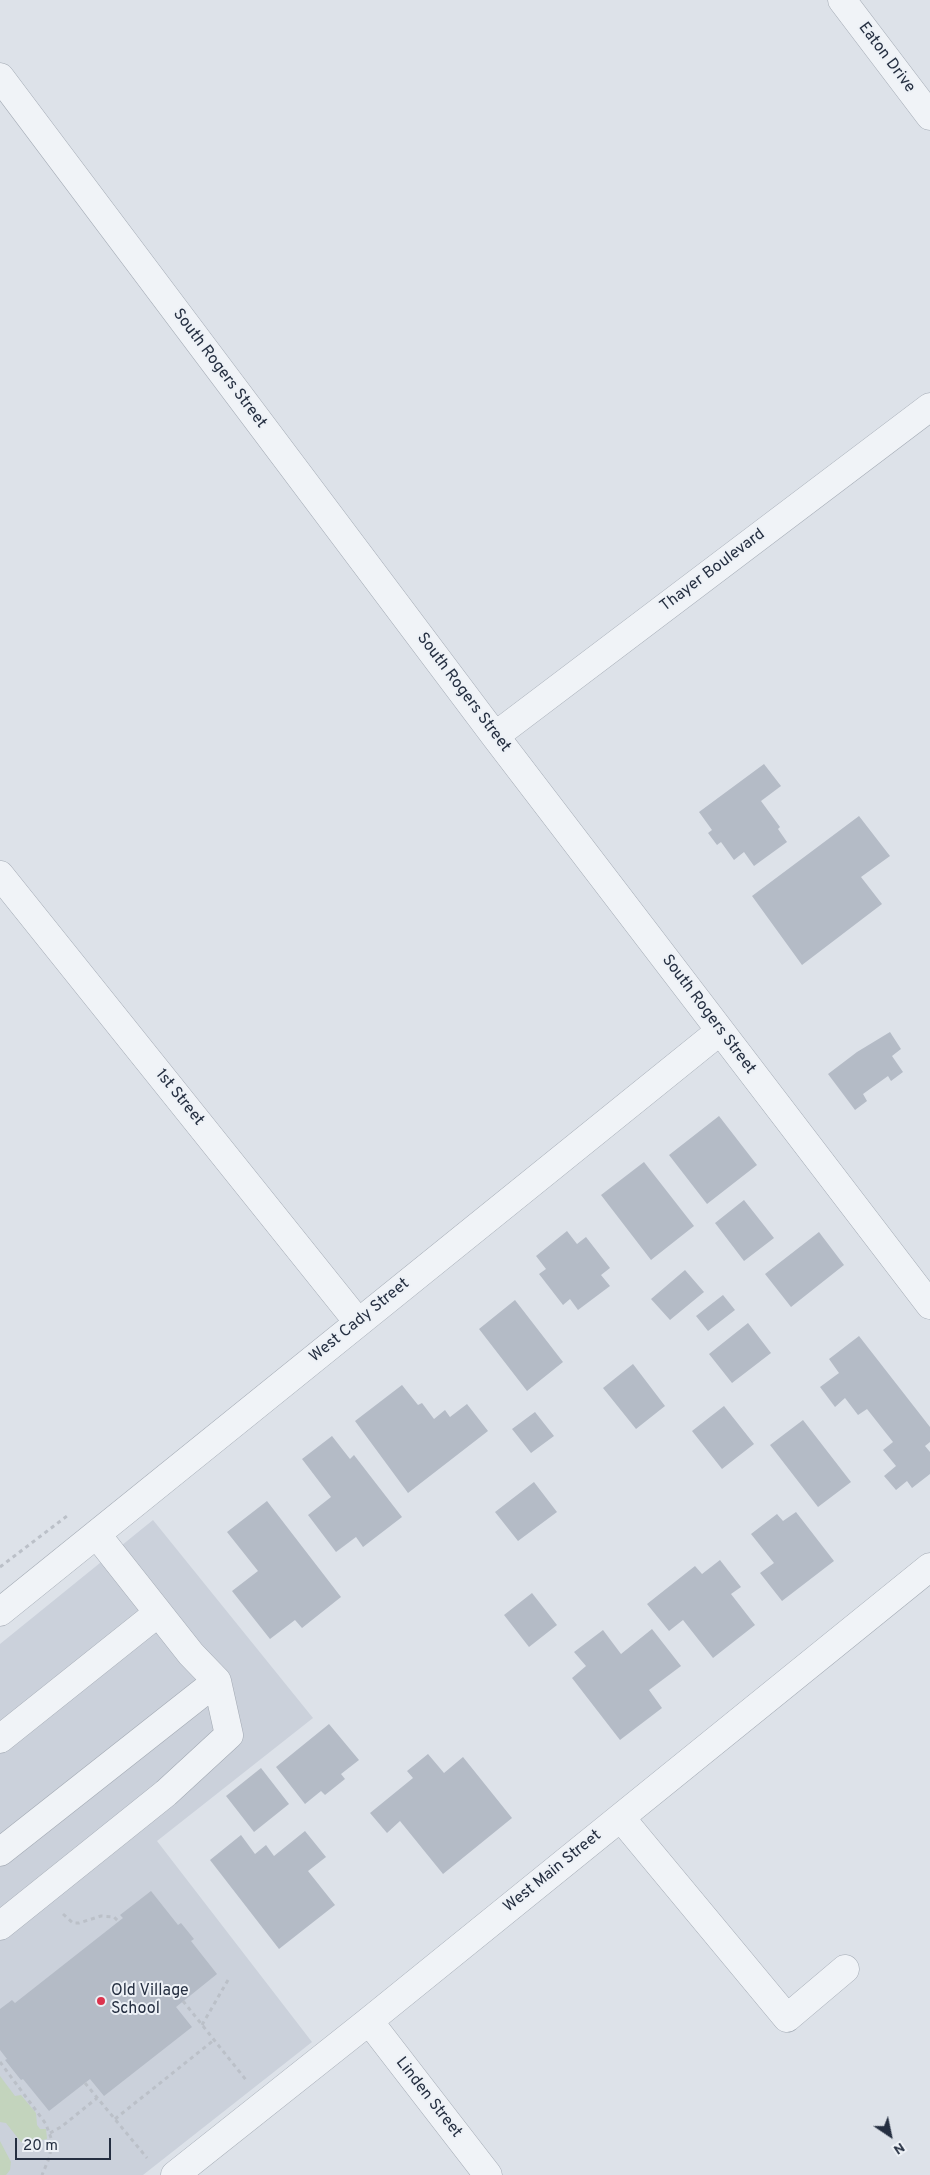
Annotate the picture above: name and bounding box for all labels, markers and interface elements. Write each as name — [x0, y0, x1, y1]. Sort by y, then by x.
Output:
street label: Eaton Drive — [853, 19, 919, 97]
street label: South Rogers Street — [168, 306, 270, 432]
street label: Thayer Boulevard — [657, 525, 769, 617]
street label: South Rogers Street — [412, 630, 514, 756]
street label: South Rogers Street — [657, 952, 759, 1078]
street label: 1st Street — [151, 1066, 207, 1130]
street label: West Cady Street — [306, 1275, 414, 1367]
street label: West Main Street — [500, 1827, 606, 1917]
place label: Old Village School — [111, 1982, 189, 2020]
marker: Old Village School — [95, 1995, 107, 2007]
street label: Linden Street — [391, 2054, 465, 2142]
north arrow — [865, 2110, 915, 2160]
scale bar — [18, 2128, 114, 2160]
text: 20 m — [23, 2137, 58, 2156]
text: N — [890, 2138, 908, 2158]

